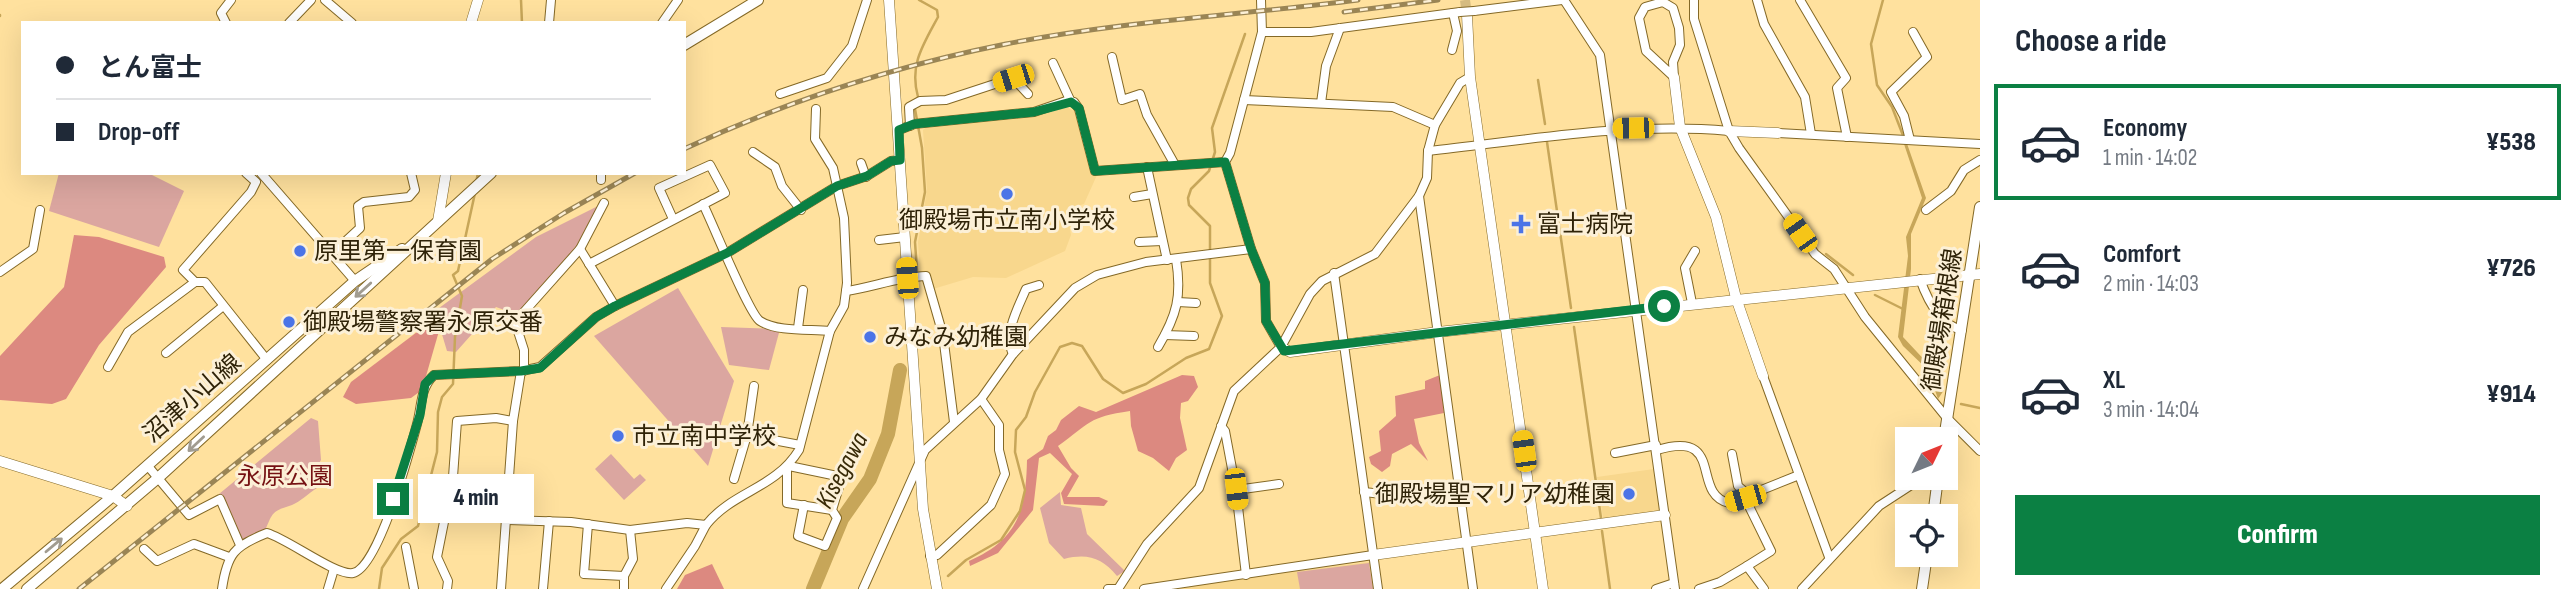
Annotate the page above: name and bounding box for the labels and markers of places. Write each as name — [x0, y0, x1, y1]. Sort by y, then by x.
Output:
marker: 御殿場市立南小学校 — [999, 186, 1015, 202]
place label: 御殿場市立南小学校 — [899, 206, 1115, 235]
place label: 富士病院 — [1537, 210, 1633, 239]
marker: 富士病院 — [1511, 214, 1531, 234]
place label: 原里第一保育園 — [314, 237, 482, 266]
marker: 原里第一保育園 — [292, 243, 308, 259]
place label: 御殿場警察署永原交番 — [303, 308, 543, 337]
marker: 御殿場警察署永原交番 — [281, 314, 297, 330]
place label: みなみ幼稚園 — [884, 323, 1028, 352]
marker: みなみ幼稚園 — [862, 329, 878, 345]
place label: 市立南中学校 — [632, 422, 776, 451]
marker: 市立南中学校 — [610, 428, 626, 444]
place label: 御殿場聖マリア幼稚園 — [1375, 480, 1615, 509]
marker: 御殿場聖マリア幼稚園 — [1621, 486, 1637, 502]

